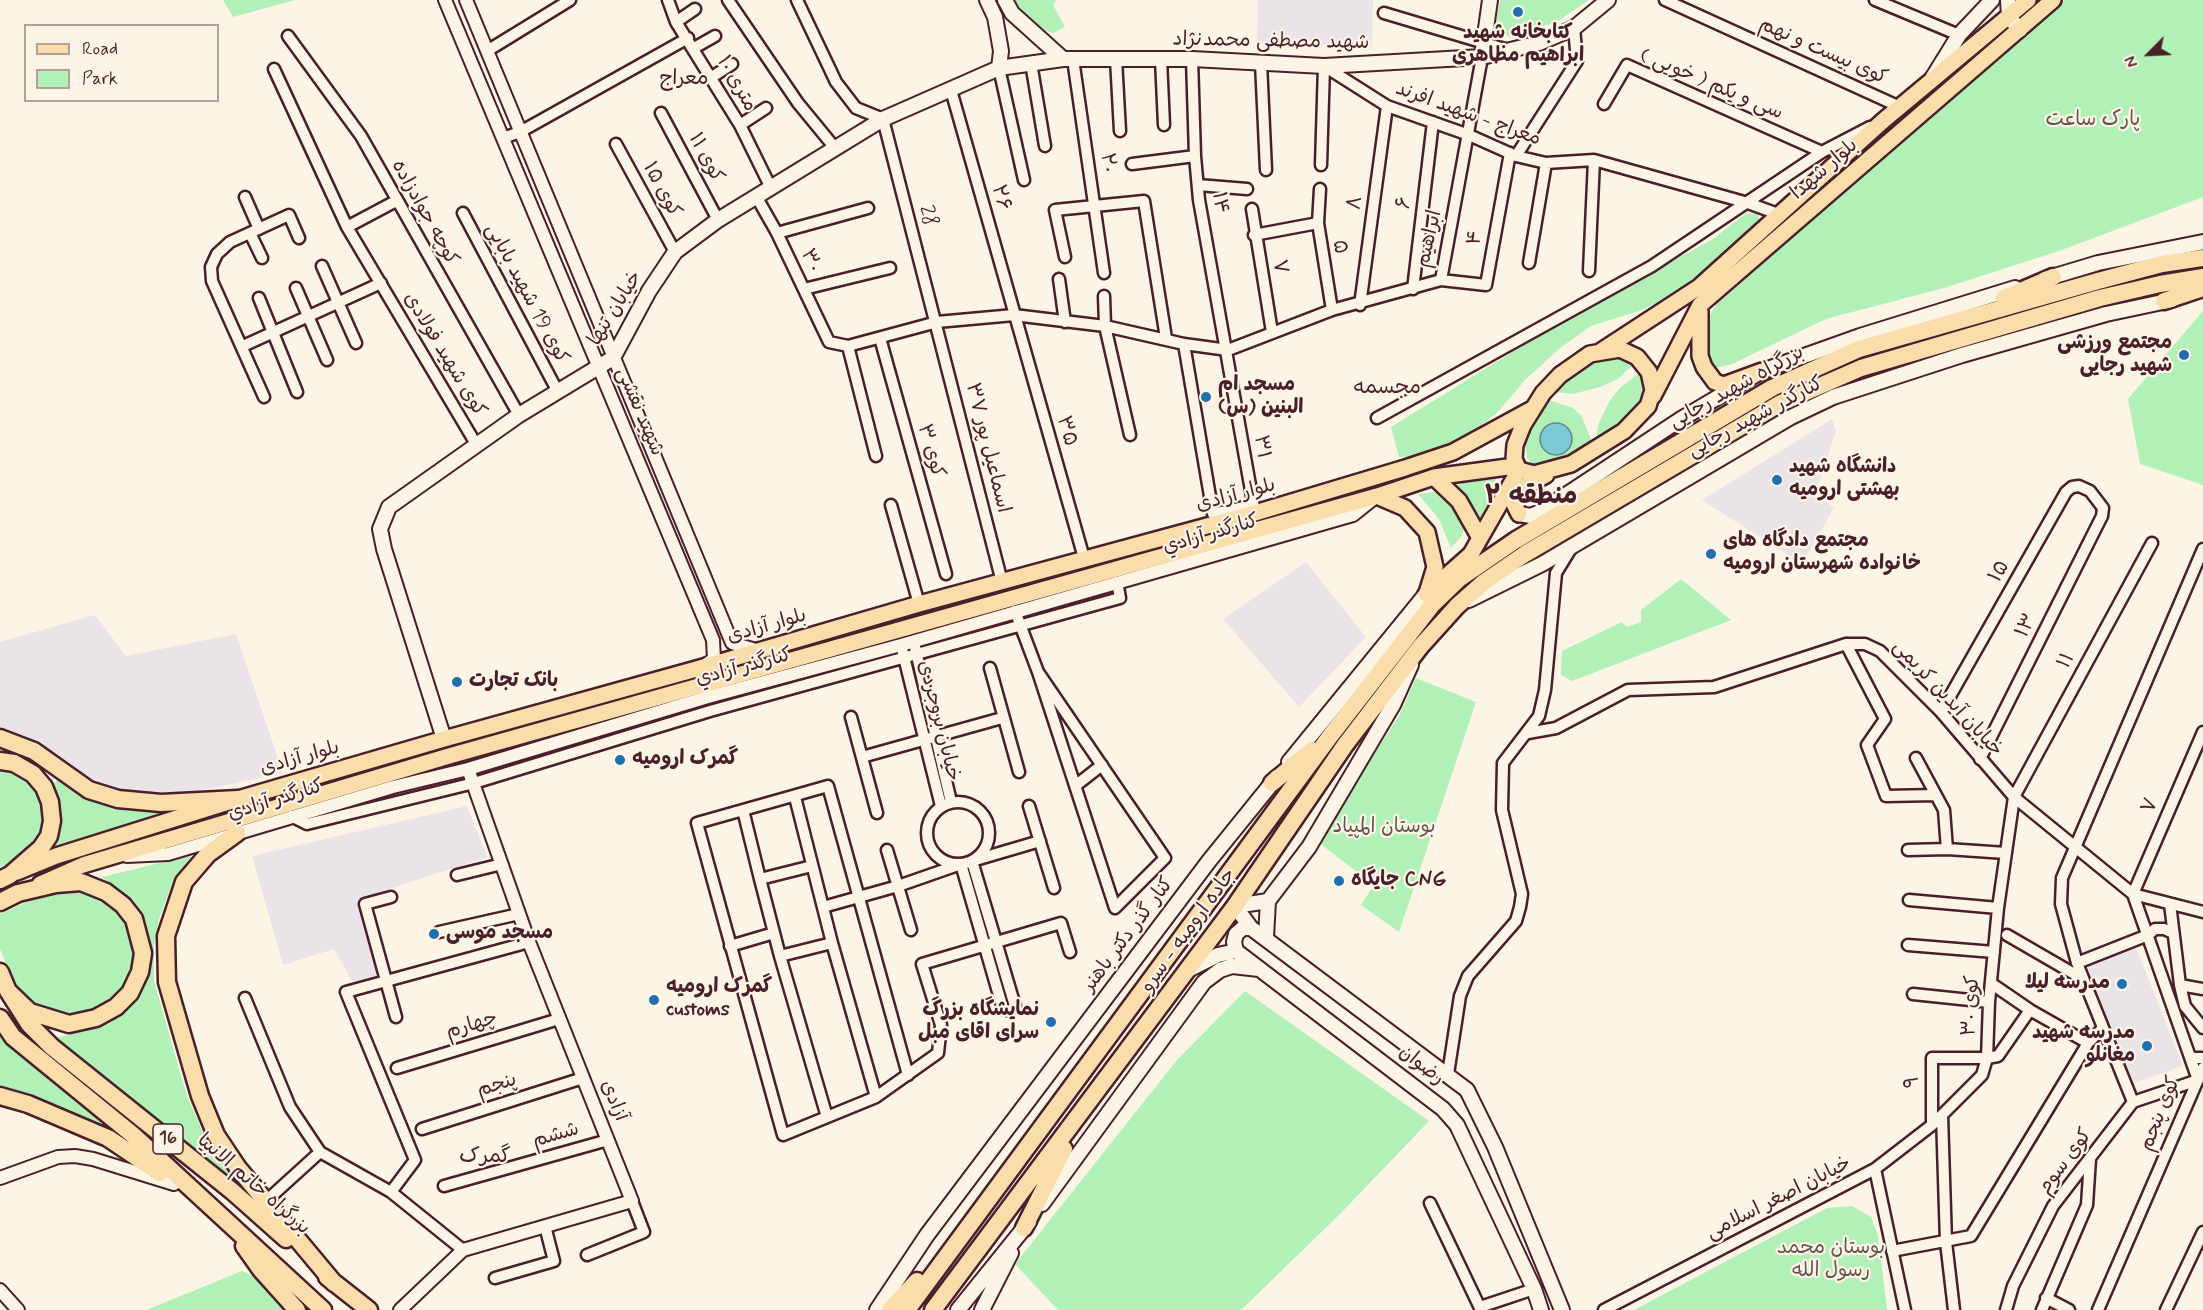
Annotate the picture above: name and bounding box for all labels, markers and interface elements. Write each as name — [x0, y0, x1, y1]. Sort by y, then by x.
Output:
marker: کتابخانه شهید ابراهیم مظاهری — [1511, 5, 1525, 19]
street label: کوی بیست و نهم — [1755, 13, 1891, 91]
place label: کتابخانه شهید ابراهیم مظاهری — [1452, 22, 1584, 69]
legend — [24, 24, 219, 102]
north arrow — [2119, 24, 2179, 84]
street label: شهید مصطفی محمدنژاد — [1172, 28, 1370, 56]
text: Road — [82, 37, 118, 61]
street label: سی و یکم ( خویی ) — [1636, 44, 1786, 126]
street label: ۱۰ متری — [711, 52, 761, 116]
text: N — [2120, 52, 2144, 71]
text: Park — [82, 67, 118, 91]
district label: معراج — [659, 67, 709, 93]
street label: معراج - شهید افرند — [1392, 78, 1544, 152]
park label: پارک ساعت — [2046, 109, 2140, 133]
street label: کوی ۱۱ — [682, 129, 728, 187]
street label: بلوار شهدا — [1786, 134, 1864, 206]
street label: ۲۰ — [1094, 151, 1120, 175]
street label: کوچه جوادزاده — [385, 156, 463, 270]
street label: کوی ۱۵ — [636, 158, 686, 222]
street label: ۲۶ — [985, 182, 1015, 214]
street label: ۱۴ — [1205, 190, 1233, 216]
street label: ۸ — [1343, 194, 1369, 212]
street label: ۶ — [1392, 196, 1418, 210]
street label: 28 — [913, 203, 941, 229]
street label: ابراهیم — [1412, 208, 1448, 270]
street label: کوی 19 شهید بابایی — [479, 220, 573, 368]
street label: ۴ — [1463, 229, 1489, 247]
street label: ۵ — [1326, 238, 1352, 256]
street label: ۳۰ — [794, 245, 826, 277]
street label: ۷ — [1266, 258, 1292, 276]
street label: خیابان تنها — [584, 267, 648, 351]
street label: کوی شهید فولادی — [397, 288, 491, 422]
place label: مجتمع ورزشی شهید رجایی — [2057, 332, 2172, 379]
street label: بزرگراه شهید رجایی — [1665, 341, 1809, 435]
marker: مجتمع ورزشی شهید رجایی — [2177, 348, 2191, 362]
street label: شهید نقشی — [610, 364, 668, 460]
street label: کنارگذر شهید رجایی — [1684, 372, 1828, 464]
place label: مسجد ام البنین (س) — [1218, 374, 1303, 421]
district label: مجسمه — [1353, 376, 1421, 402]
street label: اسماعیل پور ۳۷ — [959, 381, 1015, 515]
marker: مسجد ام البنین (س) — [1199, 390, 1213, 404]
street label: ۳۵ — [1050, 413, 1082, 449]
street label: کوی ۳ — [911, 421, 949, 481]
street label: ۳۱ — [1247, 433, 1275, 461]
place label: دانشگاه شهید بهشتی ارومیه — [1789, 456, 1899, 503]
marker: دانشگاه شهید بهشتی ارومیه — [1770, 473, 1784, 487]
street label: بلوار آزادی — [1194, 474, 1278, 518]
district label: منطقه ۲ — [1485, 482, 1577, 514]
street label: کنارگذر آزادي — [1160, 510, 1262, 560]
place label: مجتمع دادگاه های خانواده شهرستان ارومیه — [1723, 530, 1921, 577]
marker: مجتمع دادگاه های خانواده شهرستان ارومیه — [1704, 547, 1718, 561]
street label: ۱۵ — [1984, 557, 2016, 587]
street label: بلوار آزادی — [725, 604, 809, 650]
street label: ۱۳ — [2011, 610, 2043, 642]
street label: خیابان آیدین کریمی — [1887, 636, 2007, 762]
street label: کنارگذر آزادي — [693, 644, 795, 692]
street label: ۱۱ — [2053, 649, 2081, 673]
street label: خیابان بروجردی — [911, 658, 965, 784]
place label: بانک تجارت — [469, 670, 558, 694]
marker: بانک تجارت — [450, 675, 464, 689]
street label: بلوار آزادی — [258, 736, 342, 782]
place label: گمرک ارومیه — [632, 748, 738, 772]
marker: گمرک ارومیه — [613, 753, 627, 767]
street label: کنارگذر آزادي — [225, 775, 327, 827]
street label: ۷ — [2137, 795, 2165, 817]
park label: بوستان المپیاد — [1332, 816, 1436, 840]
street label: جاده ارومیه - سرو — [1136, 864, 1242, 998]
place label: جایگاه CNG — [1351, 869, 1446, 893]
street label: کنار گذر دکتر باهنر — [1078, 873, 1180, 997]
marker: جایگاه CNG — [1332, 874, 1346, 888]
place label: مسجد موسی — [446, 922, 553, 946]
marker: مسجد موسی — [427, 927, 441, 941]
place label: مدرسه لیلا — [2025, 972, 2110, 996]
street label: کوی ۳۰ — [1958, 975, 1986, 1037]
place label: گمرک ارومیه customs — [666, 976, 772, 1023]
marker: مدرسه لیلا — [2115, 977, 2129, 991]
marker: گمرک ارومیه customs — [647, 993, 661, 1007]
place label: نمایشگاه بزرگ سرای اقای مبل — [918, 999, 1039, 1046]
street label: چهارم — [443, 1007, 501, 1045]
marker: نمایشگاه بزرگ سرای اقای مبل — [1044, 1015, 1058, 1029]
place label: مدرسه شهید مغانلو — [2032, 1022, 2135, 1069]
marker: مدرسه شهید مغانلو — [2140, 1039, 2154, 1053]
street label: رضوان — [1393, 1041, 1449, 1091]
street label: پنجم — [474, 1069, 520, 1103]
street label: کوی پنجم — [2135, 1073, 2187, 1155]
street label: ۹ — [1902, 1076, 1926, 1088]
street label: آزادی — [594, 1077, 632, 1125]
street label: ششم — [530, 1118, 582, 1154]
road number: 16 — [153, 1124, 183, 1154]
street label: کوی سوم — [2033, 1124, 2099, 1200]
street label: بزرگراه خاتم الانبیا — [191, 1129, 315, 1241]
district label: گمرک — [459, 1145, 511, 1171]
street label: خیابان اصغر اسلامی — [1703, 1152, 1855, 1246]
park label: بوستان محمد رسول الله — [1777, 1237, 1885, 1284]

